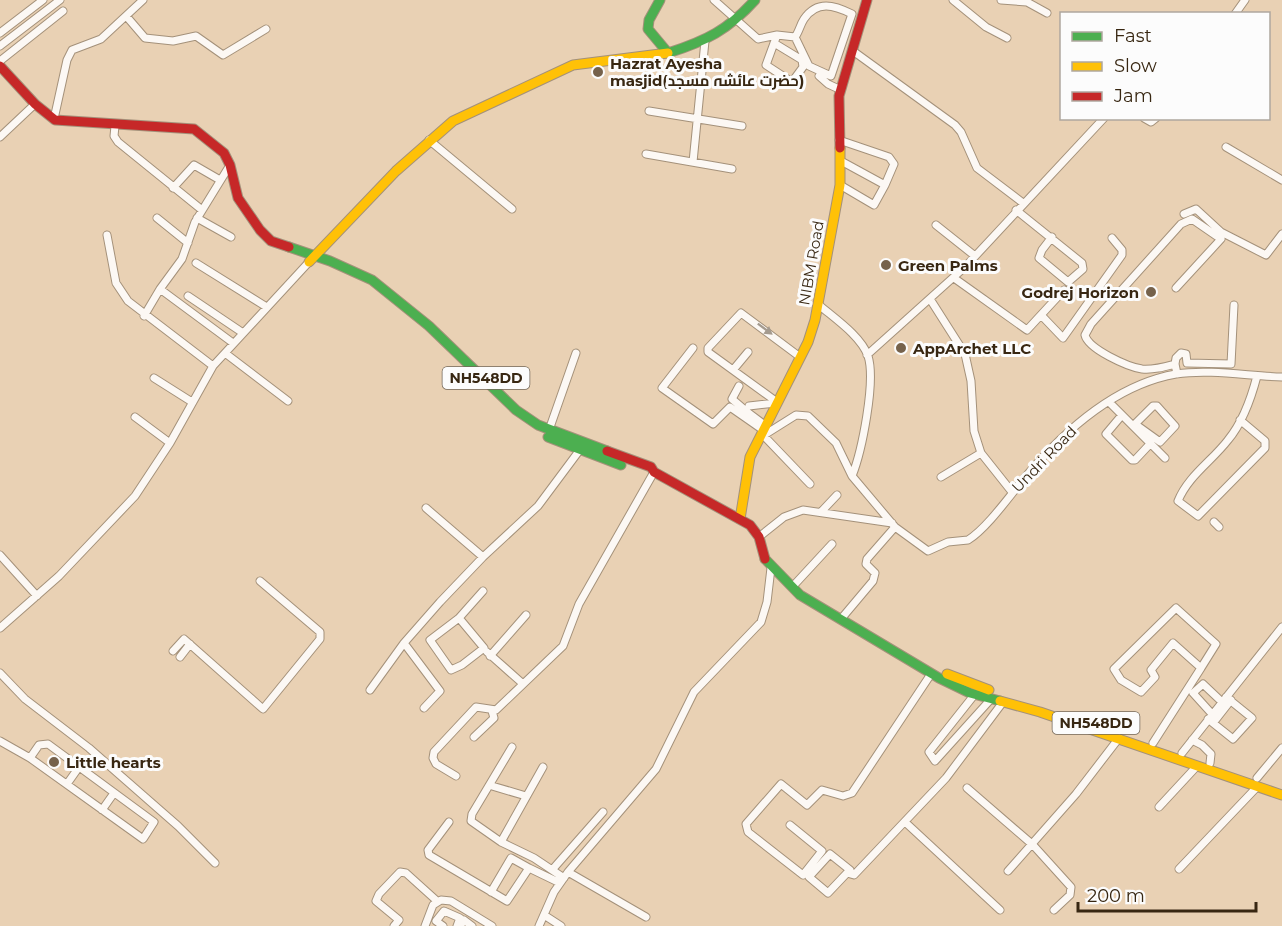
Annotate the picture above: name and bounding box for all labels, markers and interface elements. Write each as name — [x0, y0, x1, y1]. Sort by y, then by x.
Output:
legend — [1060, 12, 1270, 120]
text: Fast — [1114, 25, 1152, 47]
place label: Hazrat Ayesha masjid(حضرت عائشہ مسجد) — [610, 54, 804, 90]
text: Slow — [1114, 55, 1157, 77]
marker: Hazrat Ayesha masjid(حضرت عائشہ مسجد) — [591, 65, 605, 79]
text: Jam — [1113, 85, 1153, 107]
street label: NIBM Road — [794, 219, 828, 307]
place label: Green Palms — [898, 256, 998, 275]
marker: Green Palms — [879, 258, 893, 272]
place label: Godrej Horizon — [1022, 283, 1139, 302]
marker: Godrej Horizon — [1144, 285, 1158, 299]
one-way arrow — [757, 323, 772, 335]
place label: AppArchet LLC — [912, 339, 1031, 358]
marker: AppArchet LLC — [894, 341, 908, 355]
road number: NH548DD — [442, 367, 530, 389]
street label: Undri Road — [1008, 422, 1080, 496]
road number: NH548DD — [1052, 712, 1140, 734]
place label: Little hearts — [66, 753, 161, 772]
marker: Little hearts — [47, 755, 61, 769]
scale bar — [1078, 875, 1256, 913]
text: 200 m — [1087, 885, 1145, 907]

